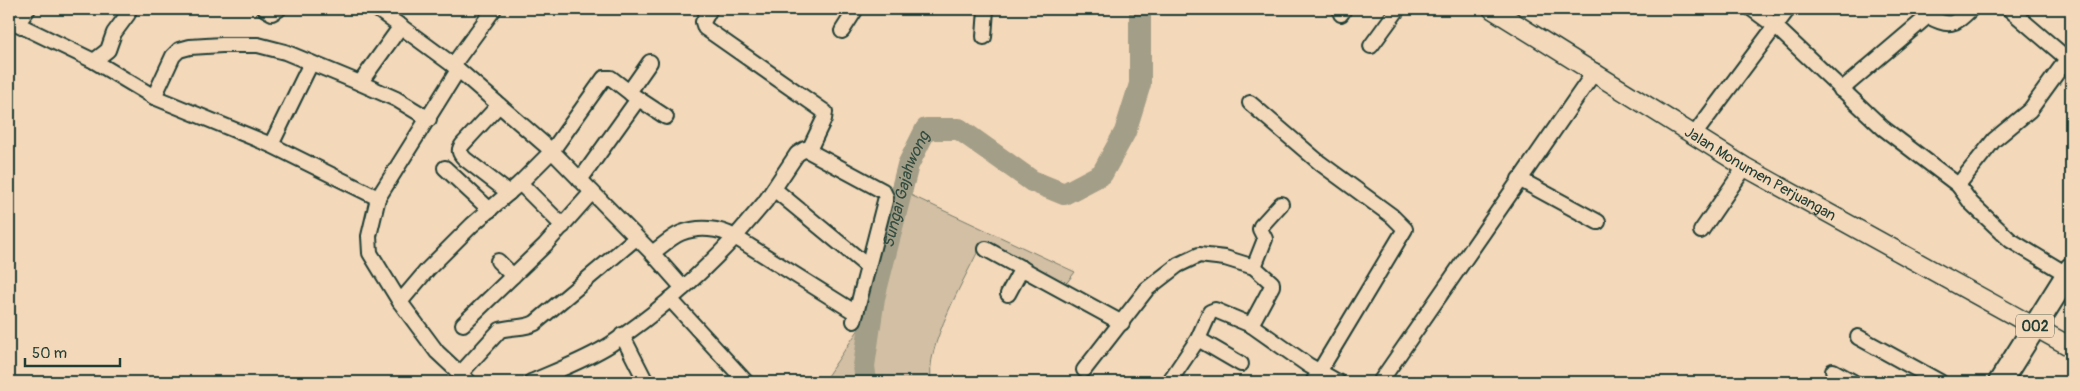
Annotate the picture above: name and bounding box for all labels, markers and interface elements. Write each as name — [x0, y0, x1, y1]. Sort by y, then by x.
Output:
street label: Jalan Monumen Perjuangan — [1681, 123, 1839, 225]
water label: Sungai Gajahwong — [878, 127, 935, 250]
road number: 002 — [2016, 314, 2054, 338]
scale bar — [25, 336, 120, 368]
text: 50 m — [32, 344, 67, 363]

